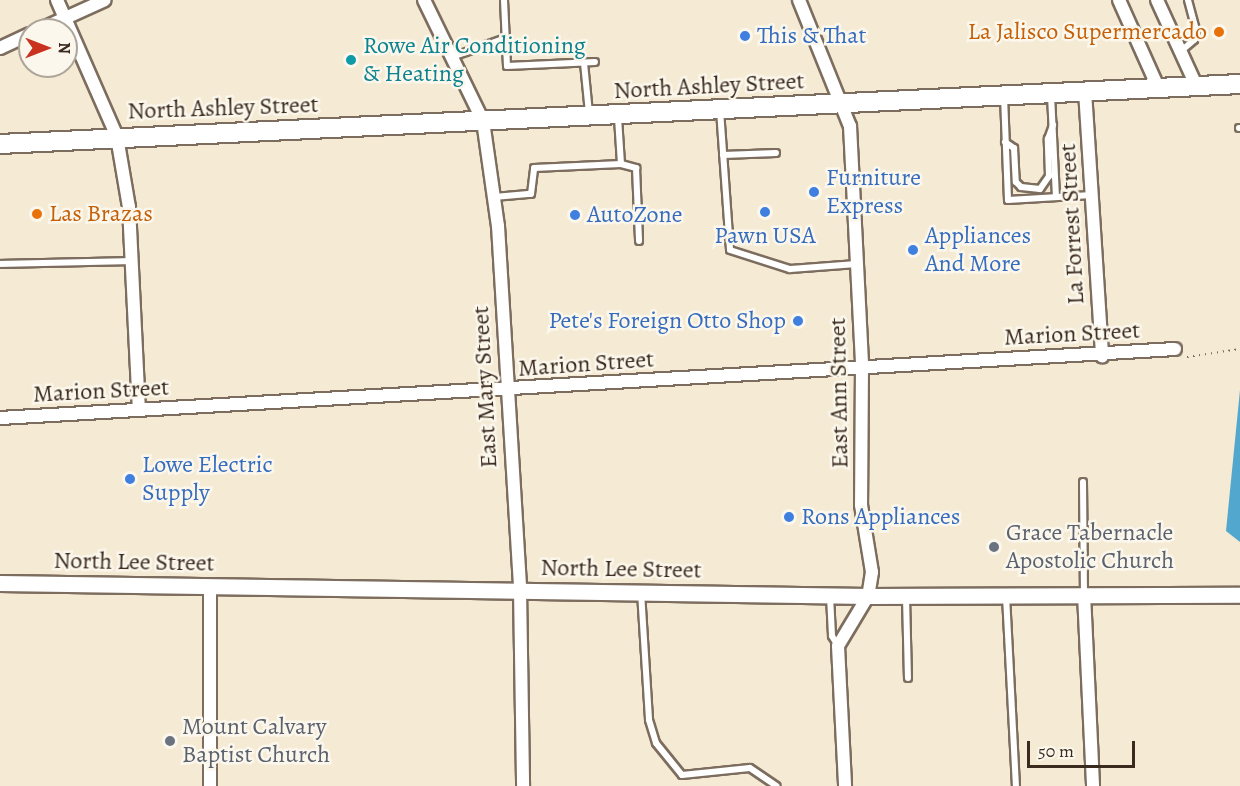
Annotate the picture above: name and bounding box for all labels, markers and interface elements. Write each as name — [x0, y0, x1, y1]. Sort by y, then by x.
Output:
north arrow — [18, 18, 78, 78]
place label: La Jalisco Supermercado — [968, 18, 1207, 46]
place label: This & That — [757, 22, 866, 50]
marker: La Jalisco Supermercado — [1212, 25, 1226, 39]
marker: This & That — [738, 29, 752, 43]
place label: Rowe Air Conditioning & Heating — [363, 32, 586, 88]
text: N — [53, 42, 75, 54]
marker: Rowe Air Conditioning & Heating — [344, 53, 358, 67]
street label: North Ashley Street — [613, 67, 805, 105]
street label: North Ashley Street — [127, 90, 319, 126]
street label: La Forrest Street — [1053, 143, 1091, 305]
place label: Furniture Express — [826, 164, 921, 220]
marker: Furniture Express — [807, 185, 821, 199]
place label: Las Brazas — [49, 200, 153, 228]
place label: AutoZone — [587, 201, 682, 229]
marker: Pawn USA — [758, 205, 772, 219]
marker: Las Brazas — [30, 207, 44, 221]
marker: AutoZone — [568, 208, 582, 222]
place label: Pawn USA — [714, 222, 816, 250]
place label: Appliances And More — [925, 222, 1031, 278]
marker: Appliances And More — [906, 243, 920, 257]
street label: East Mary Street — [466, 305, 504, 469]
place label: Pete's Foreign Otto Shop — [548, 307, 786, 335]
marker: Pete's Foreign Otto Shop — [791, 314, 805, 328]
street label: Marion Street — [1003, 316, 1141, 352]
street label: East Ann Street — [823, 317, 855, 469]
street label: Marion Street — [517, 345, 655, 383]
street label: Marion Street — [32, 373, 170, 409]
place label: Lowe Electric Supply — [142, 451, 273, 507]
marker: Lowe Electric Supply — [123, 472, 137, 486]
place label: Rons Appliances — [801, 503, 961, 531]
marker: Rons Appliances — [782, 510, 796, 524]
place label: Grace Tabernacle Apostolic Church — [1006, 519, 1174, 575]
marker: Grace Tabernacle Apostolic Church — [987, 540, 1001, 554]
street label: North Lee Street — [53, 546, 215, 578]
street label: North Lee Street — [540, 553, 702, 585]
place label: Mount Calvary Baptist Church — [182, 713, 330, 769]
scale bar — [1030, 729, 1138, 767]
marker: Mount Calvary Baptist Church — [163, 734, 177, 748]
text: 50 m — [1038, 739, 1074, 763]

